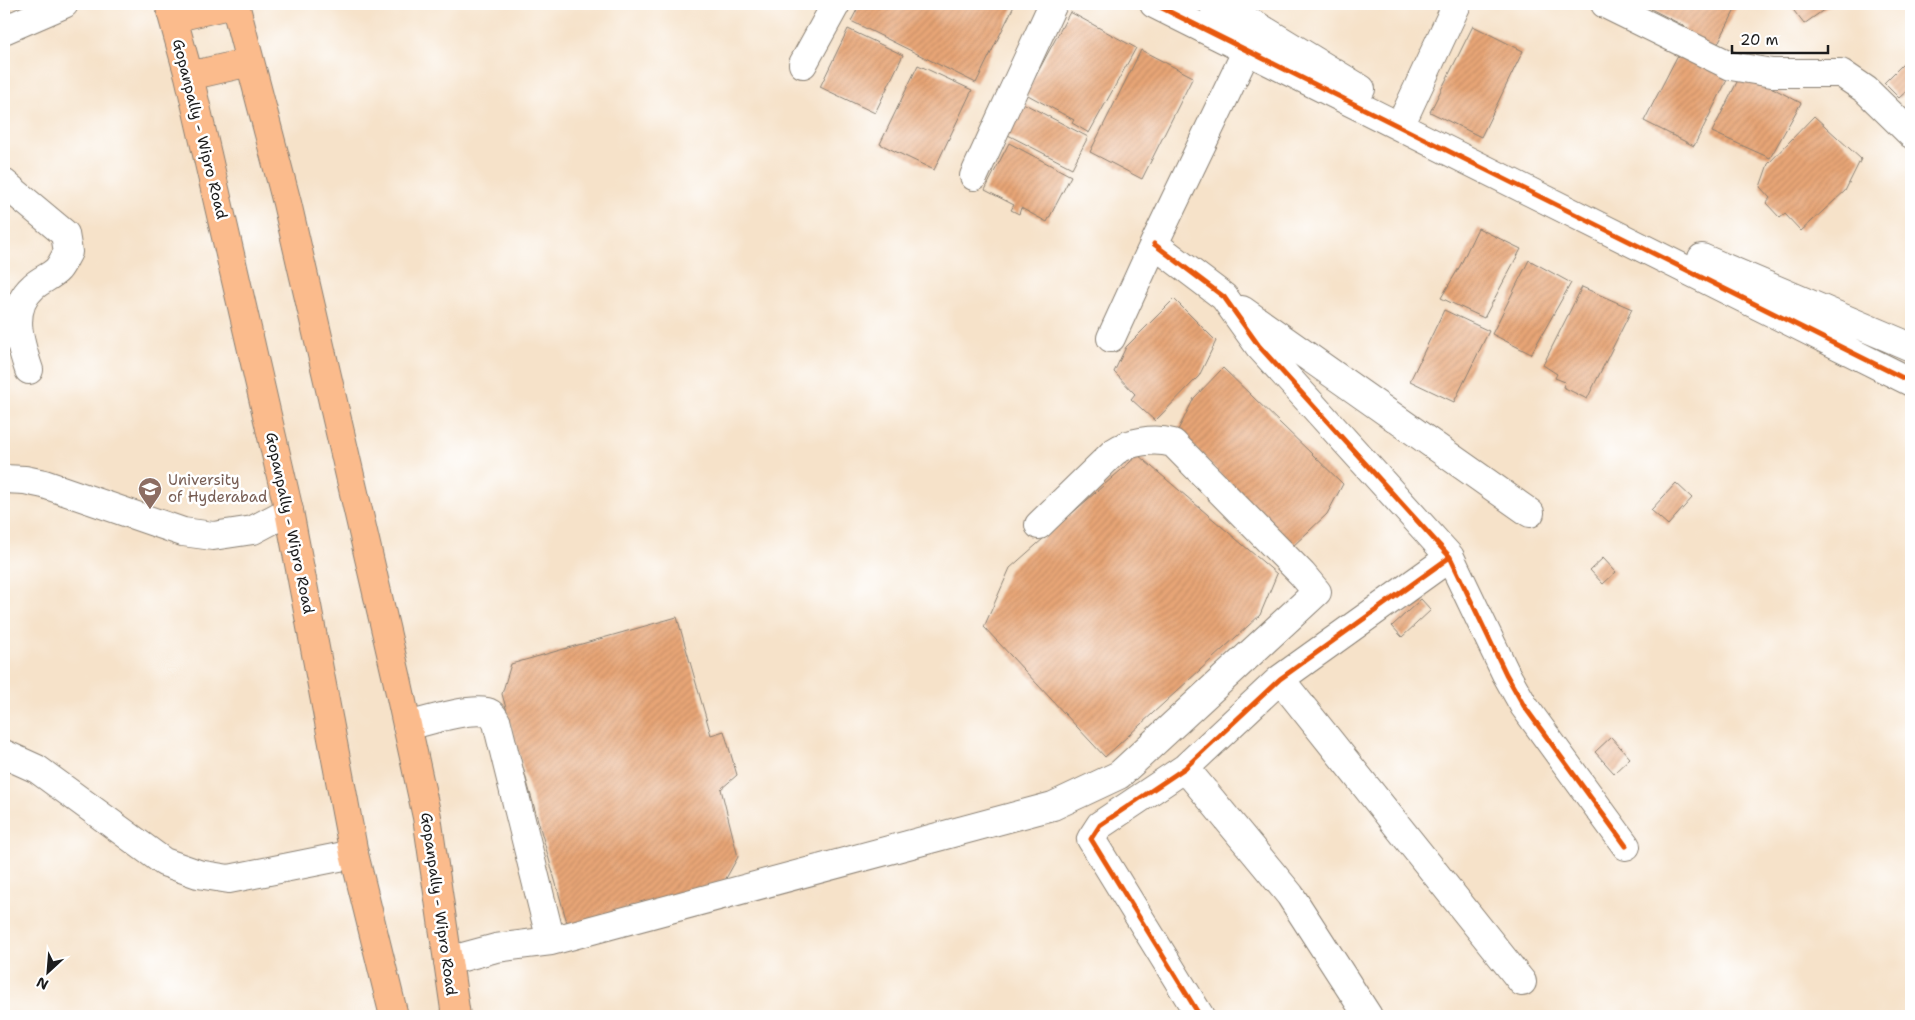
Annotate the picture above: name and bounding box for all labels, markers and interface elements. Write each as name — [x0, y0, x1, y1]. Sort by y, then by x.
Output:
scale bar — [1732, 22, 1829, 54]
text: 20 m — [1740, 30, 1779, 50]
street label: Gopanpally - Wipro Road — [168, 37, 232, 222]
street label: Gopanpally - Wipro Road — [261, 430, 319, 616]
place label: University of Hyderabad — [168, 470, 268, 507]
school or university icon: University of Hyderabad — [137, 476, 163, 510]
street label: Gopanpally - Wipro Road — [416, 811, 462, 997]
north arrow — [22, 948, 72, 998]
text: N — [33, 973, 51, 994]

